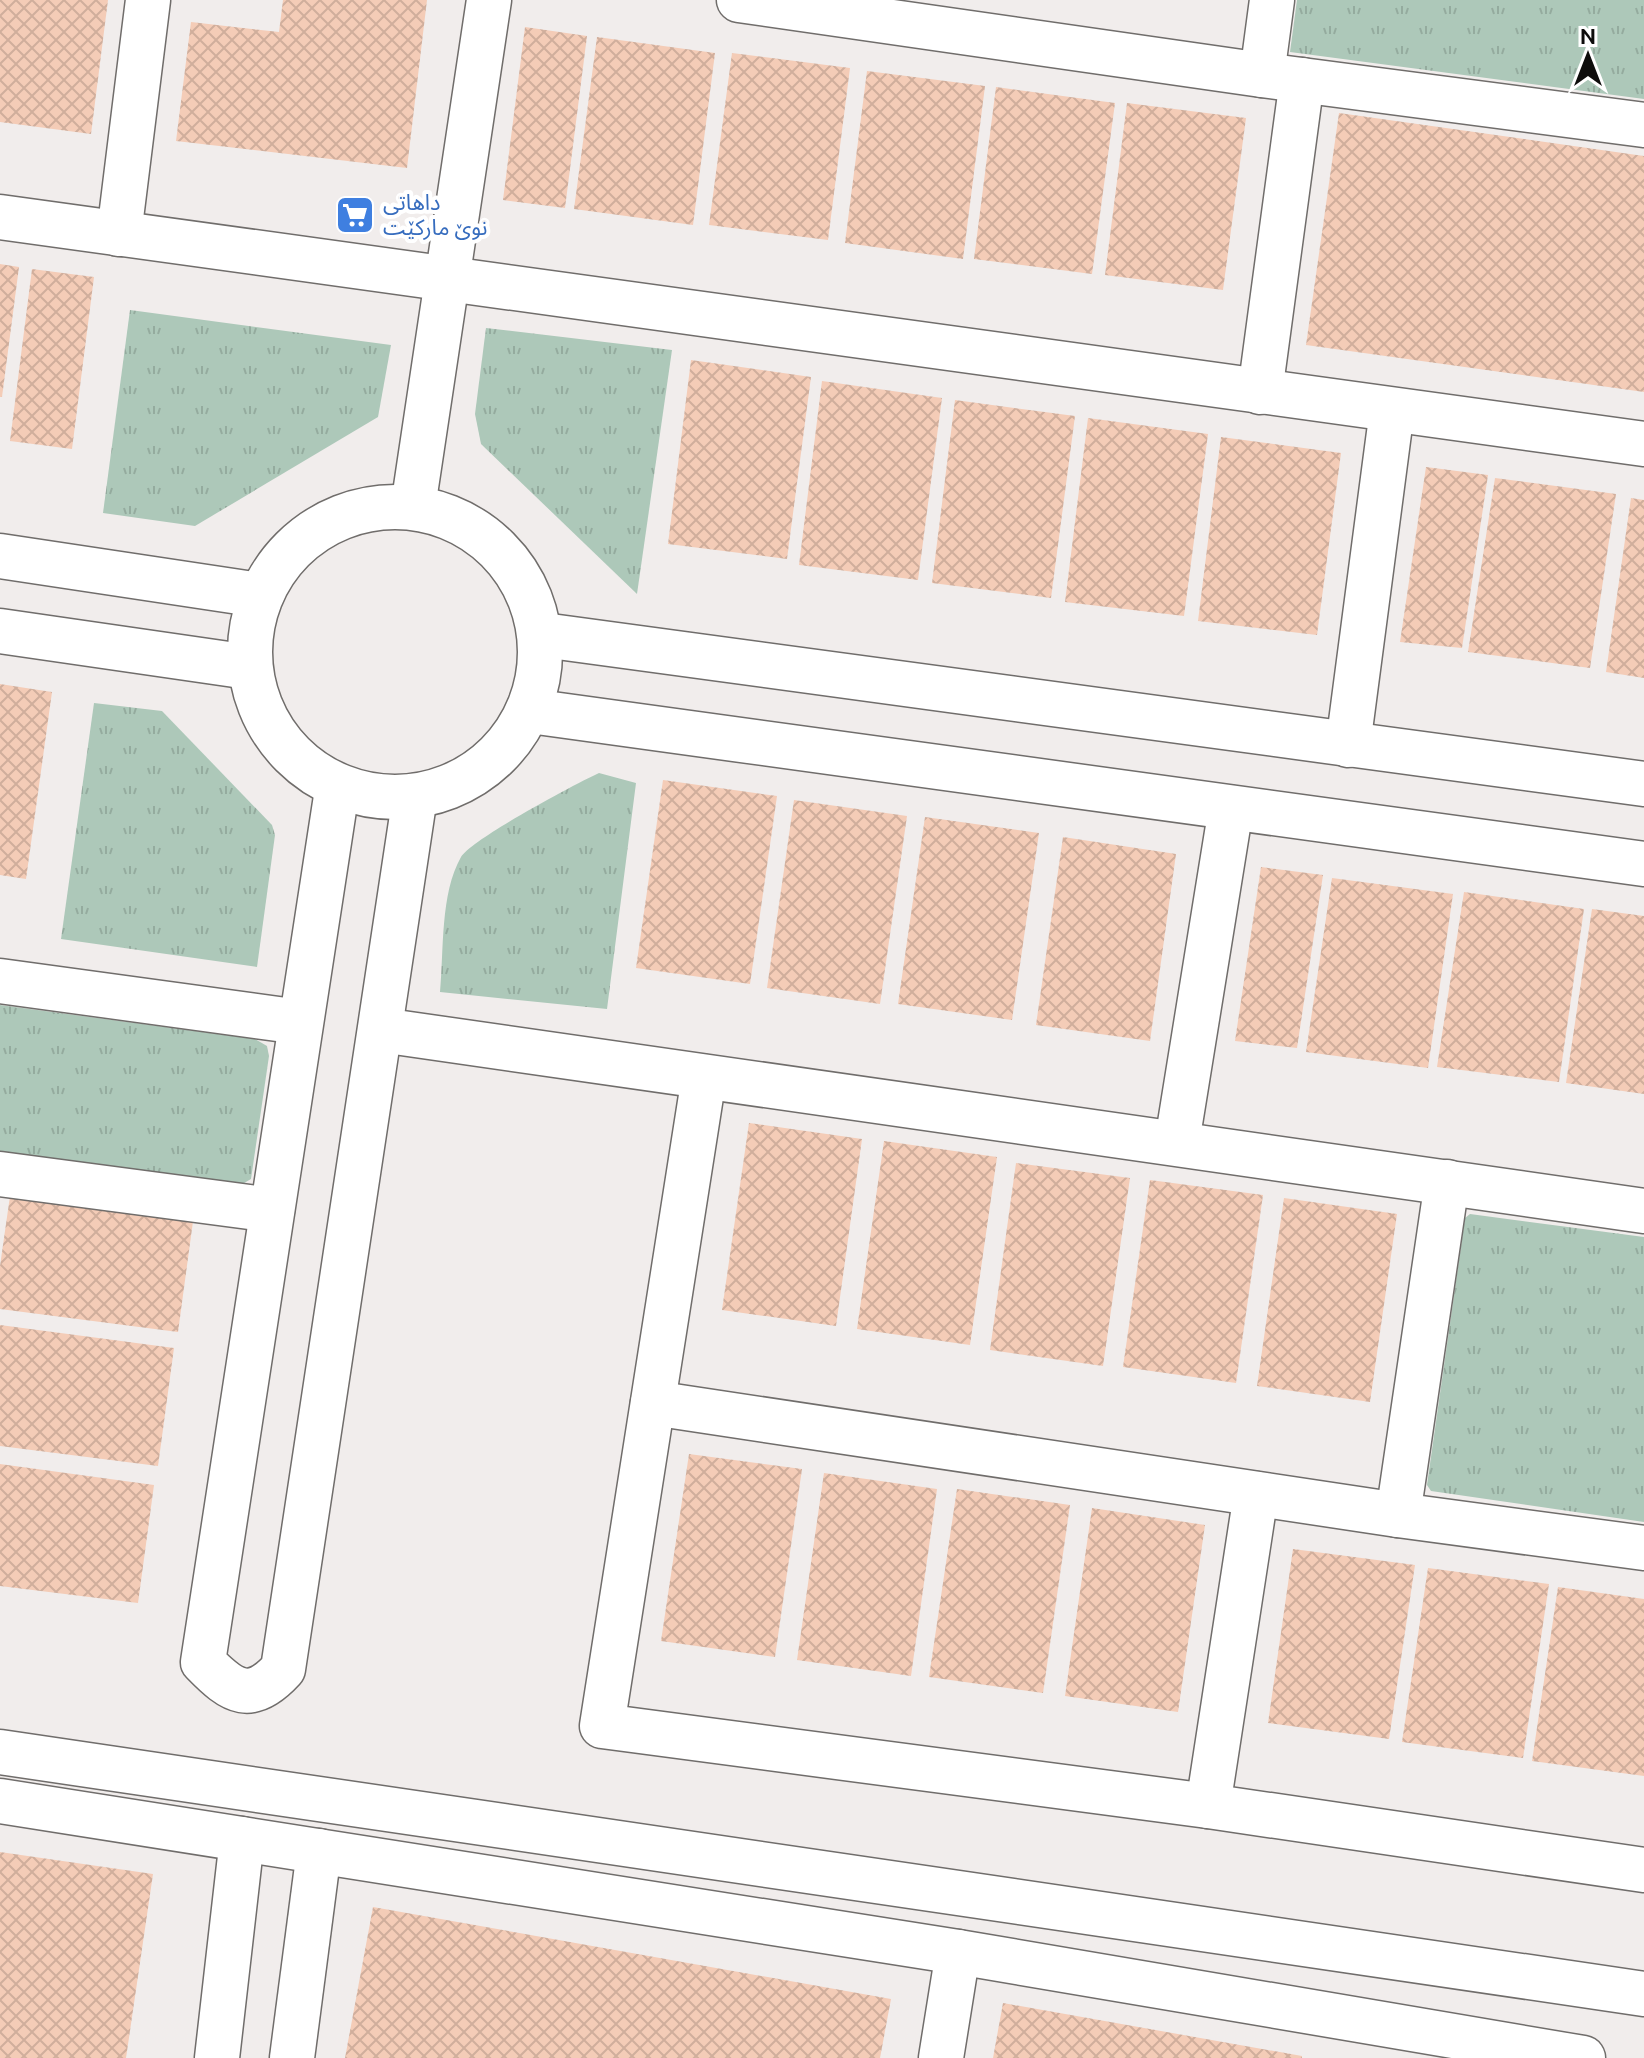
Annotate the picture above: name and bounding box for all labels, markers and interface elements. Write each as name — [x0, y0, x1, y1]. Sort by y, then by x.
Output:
north arrow — [1548, 16, 1628, 96]
text: N — [1580, 23, 1596, 48]
place label: داهاتی نوێ مارکێت — [383, 189, 488, 241]
supermarket icon: داهاتی نوێ مارکێت — [334, 194, 376, 236]

